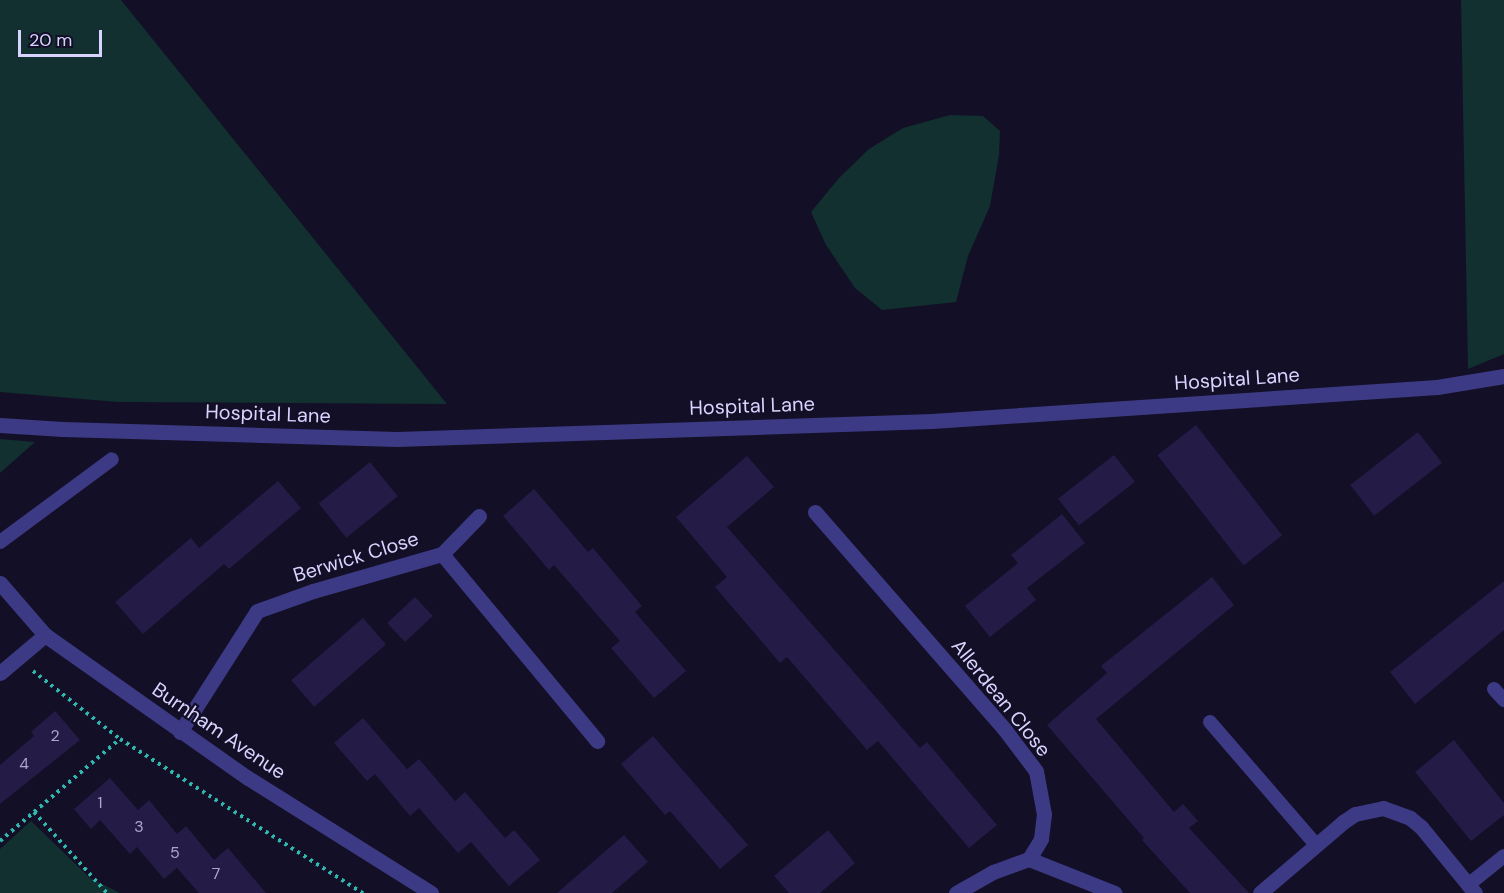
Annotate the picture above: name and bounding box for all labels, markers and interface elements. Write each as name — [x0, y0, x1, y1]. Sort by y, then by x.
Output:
scale bar — [21, 18, 105, 56]
text: 20 m — [29, 28, 72, 52]
street label: Hospital Lane — [1174, 363, 1300, 395]
street label: Hospital Lane — [689, 392, 815, 420]
street label: Hospital Lane — [205, 400, 331, 428]
street label: Berwick Close — [290, 527, 422, 587]
street label: Allerdean Close — [946, 634, 1056, 762]
street label: Burnham Avenue — [148, 677, 290, 785]
house number: 2 — [50, 726, 60, 746]
house number: 4 — [19, 754, 29, 774]
house number: 1 — [98, 793, 102, 813]
house number: 3 — [134, 817, 144, 837]
house number: 5 — [170, 843, 180, 863]
house number: 7 — [212, 864, 220, 884]

